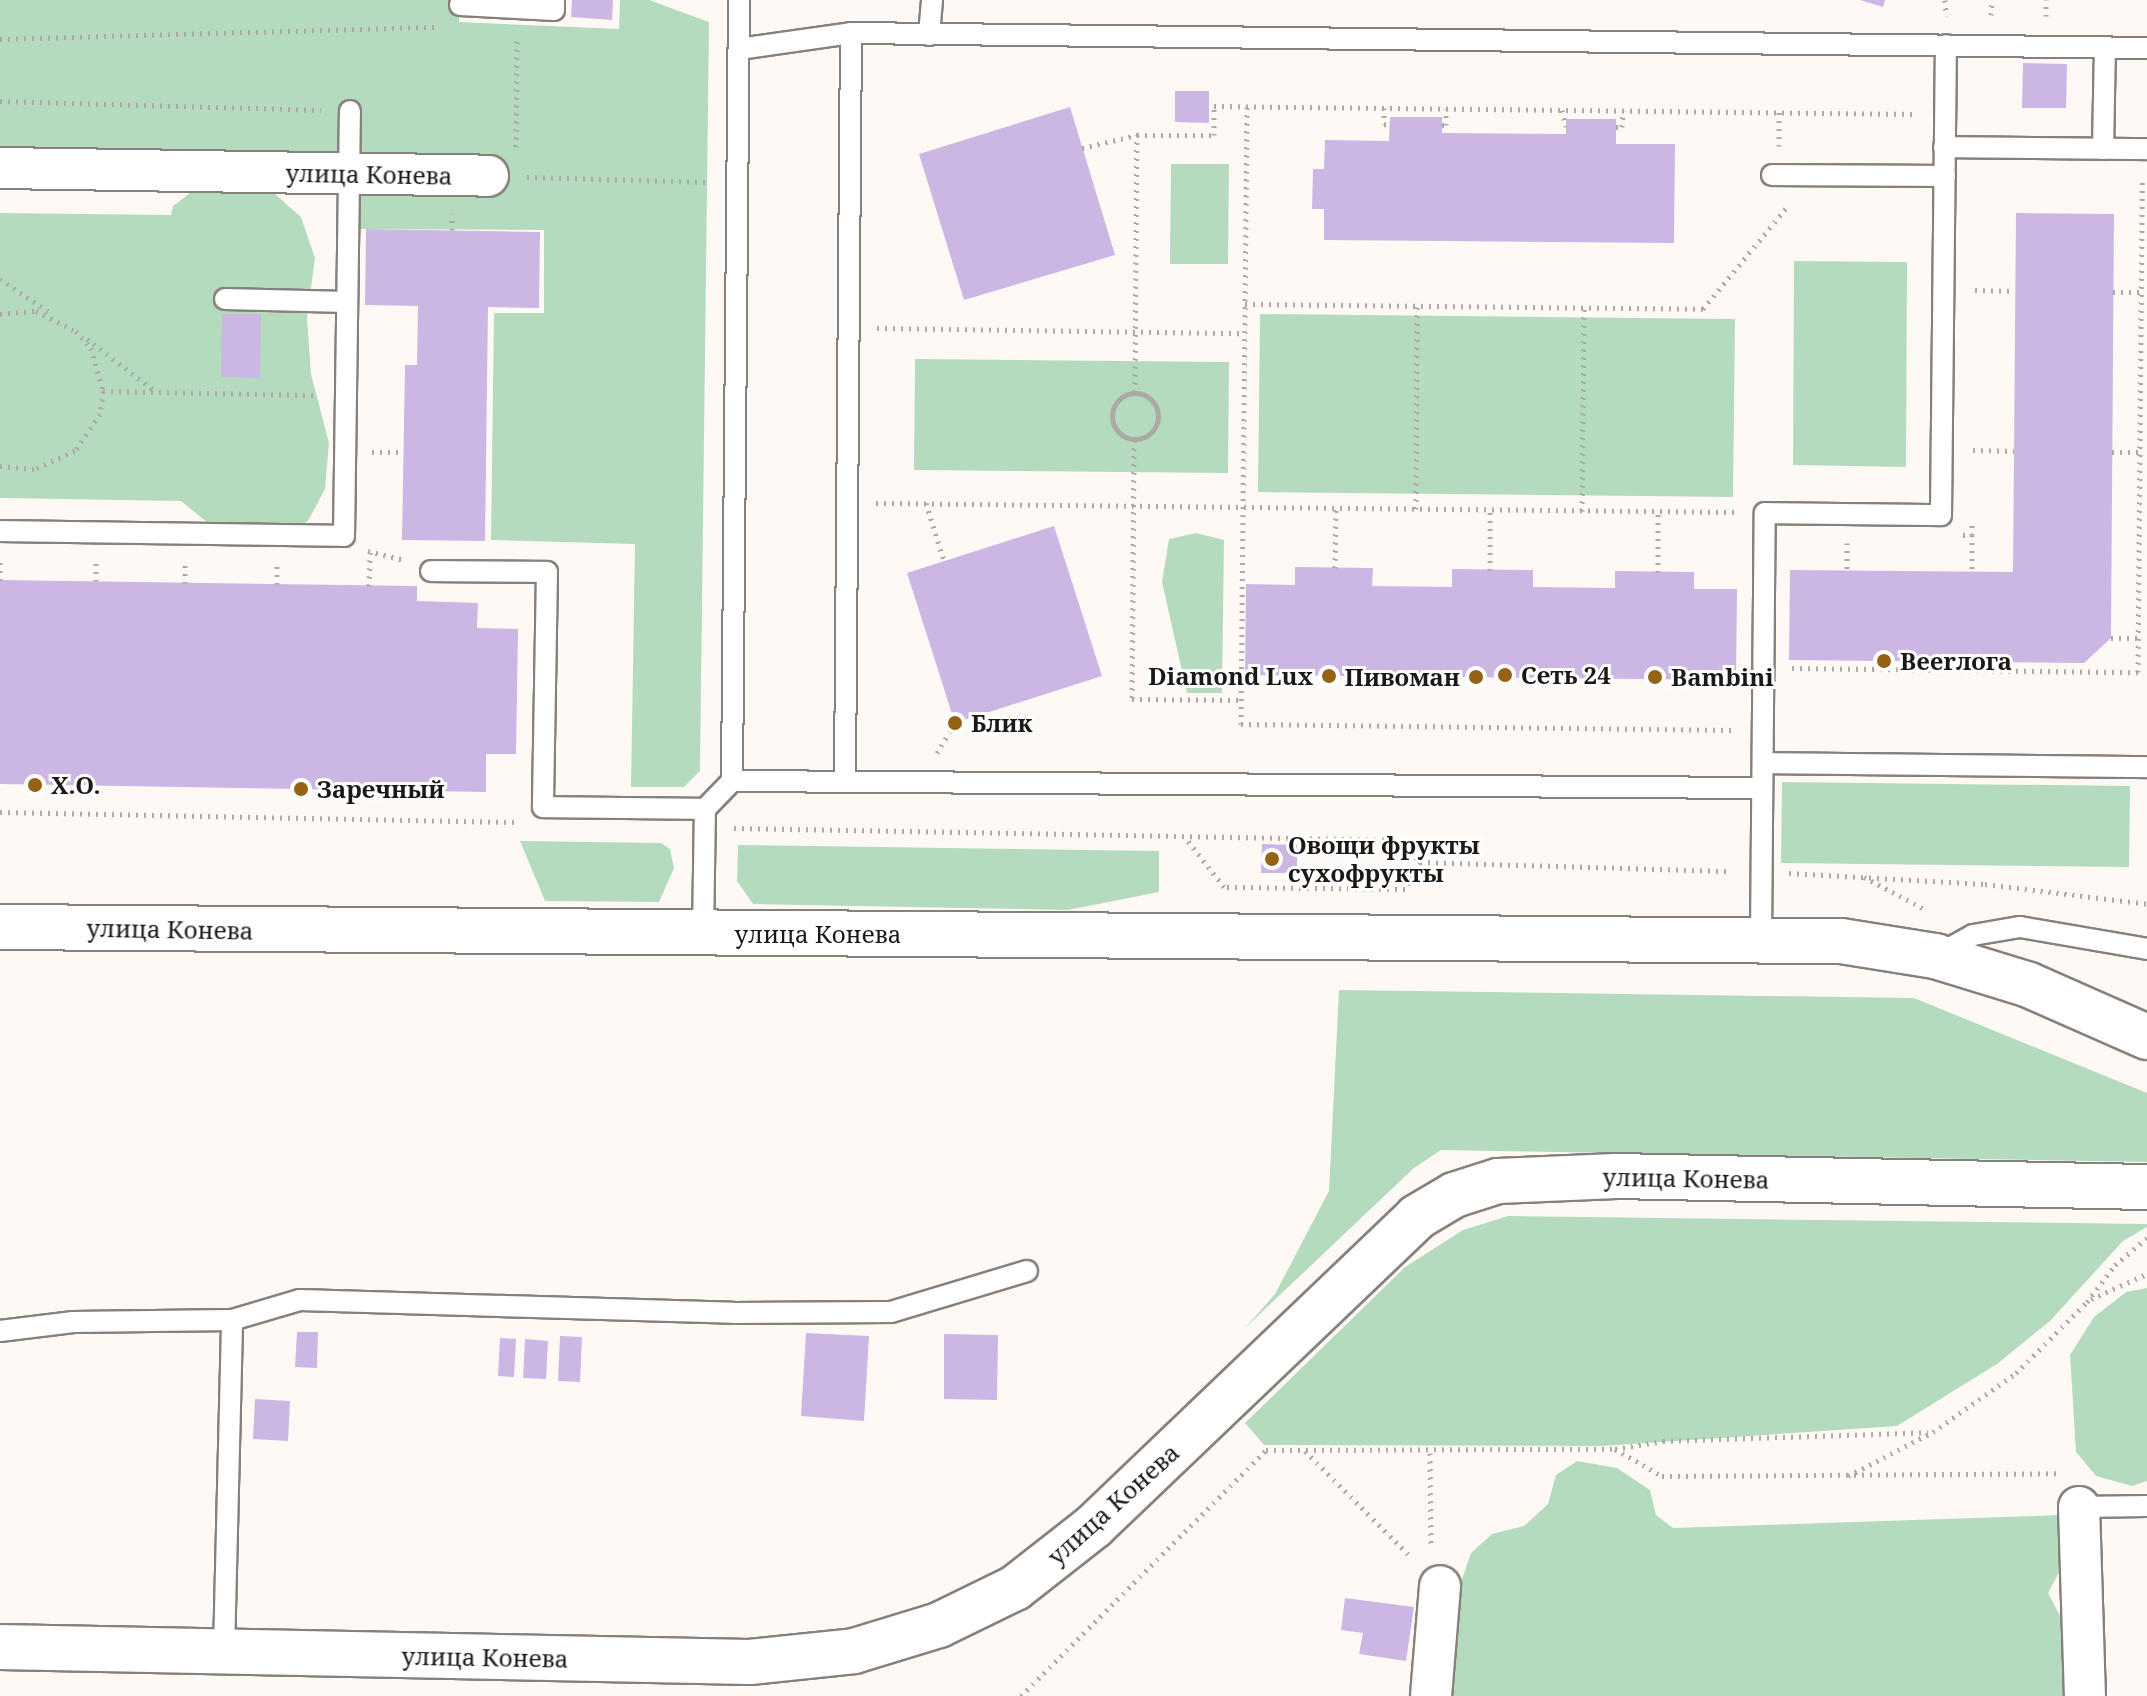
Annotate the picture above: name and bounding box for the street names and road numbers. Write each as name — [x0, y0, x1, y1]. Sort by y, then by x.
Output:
street label: улица Конева — [285, 158, 453, 190]
street label: улица Конева — [86, 913, 254, 945]
street label: улица Конева — [735, 920, 901, 948]
street label: улица Конева — [1602, 1162, 1770, 1194]
street label: улица Конева — [1041, 1437, 1185, 1571]
street label: улица Конева — [401, 1641, 569, 1673]

